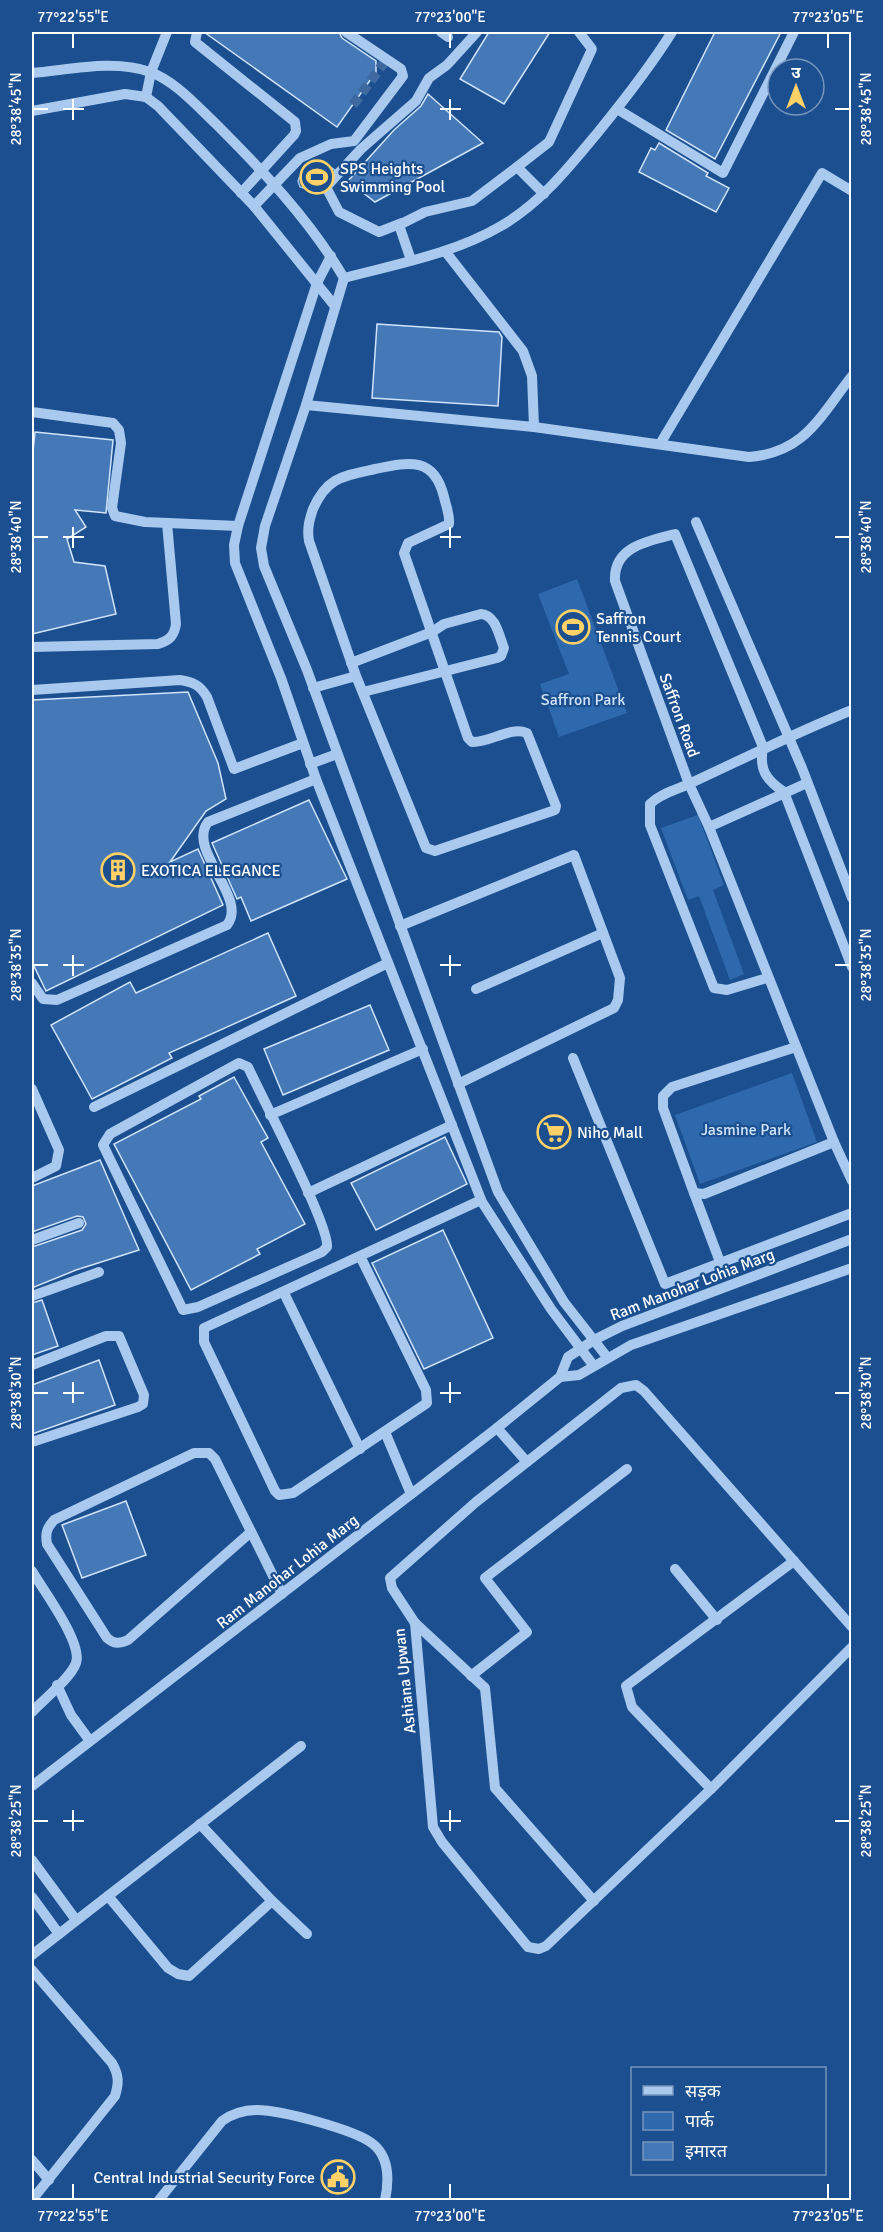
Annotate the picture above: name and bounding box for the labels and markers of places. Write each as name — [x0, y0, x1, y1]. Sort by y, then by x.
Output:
sports icon: SPS Heights Swimming Pool — [299, 159, 335, 195]
place label: SPS Heights Swimming Pool — [340, 159, 446, 197]
sports icon: Saffron Tennis Court — [555, 609, 591, 645]
place label: Saffron Tennis Court — [596, 609, 682, 647]
building icon: EXOTICA ELEGANCE — [100, 852, 136, 888]
place label: EXOTICA ELEGANCE — [141, 861, 281, 881]
supermarket icon: Niho Mall — [536, 1114, 572, 1150]
place label: Niho Mall — [577, 1123, 643, 1143]
public building icon: Central Industrial Security Force — [320, 2159, 356, 2195]
place label: Central Industrial Security Force — [93, 2168, 315, 2188]

